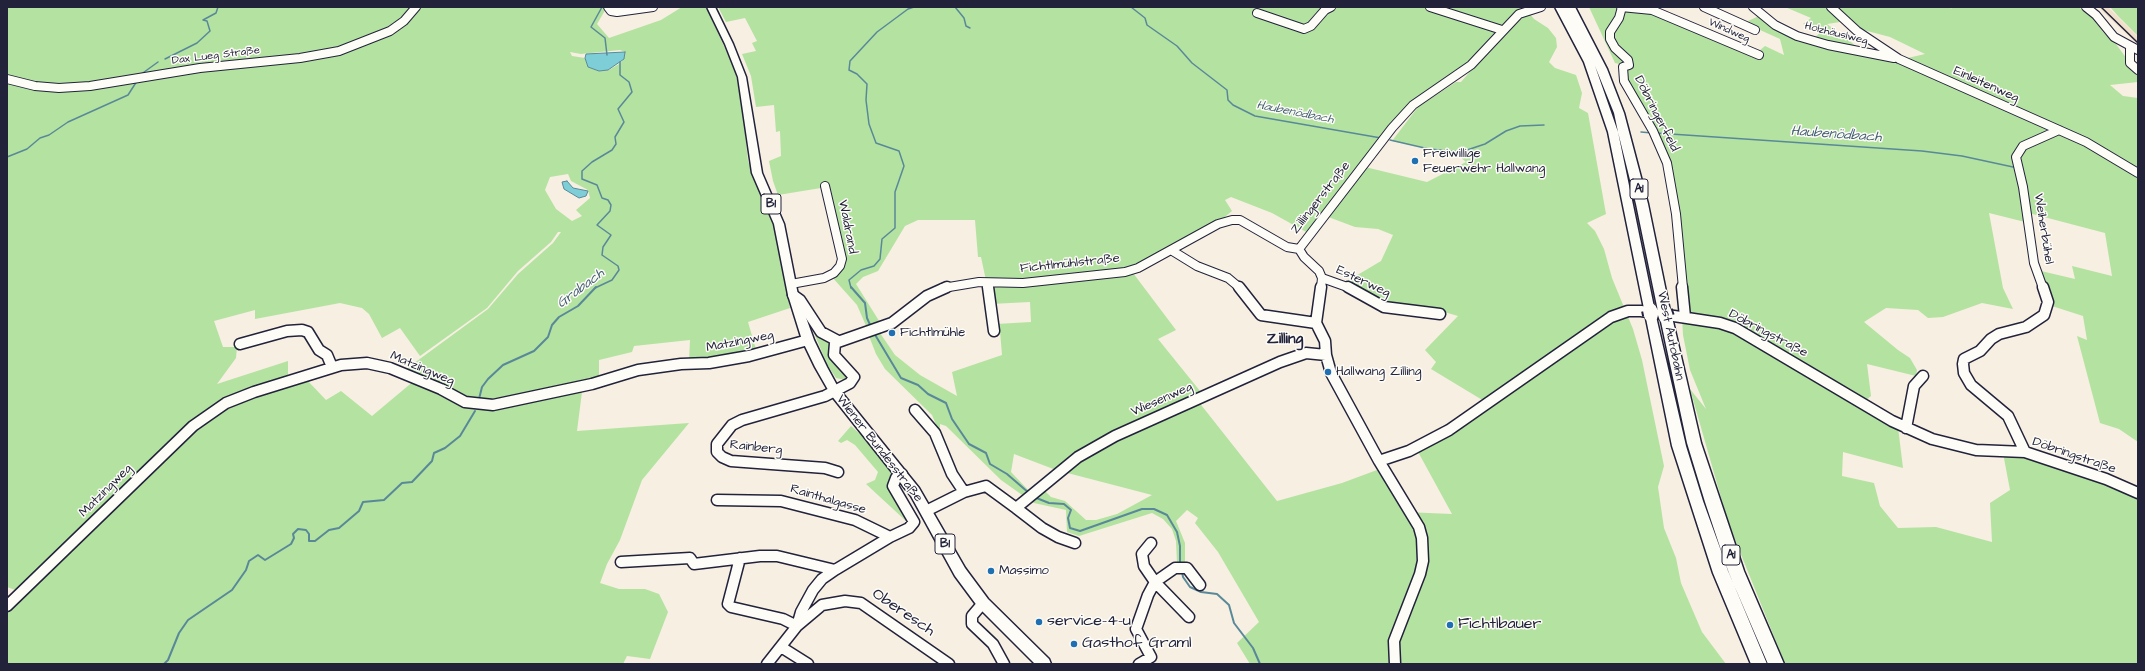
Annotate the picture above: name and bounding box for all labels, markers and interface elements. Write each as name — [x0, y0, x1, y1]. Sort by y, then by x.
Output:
street label: Windweg — [1706, 16, 1752, 46]
street label: Holzhäuslweg — [1803, 20, 1869, 48]
street label: Dax Lueg Straße — [171, 44, 261, 68]
street label: Einleitenweg — [1951, 64, 2021, 106]
street label: Döbringerfeld — [1630, 73, 1682, 155]
water label: Haubenödbach — [1255, 98, 1335, 128]
water label: Haubenödbach — [1790, 123, 1882, 147]
place label: Freiwillige Feuerwehr Hallwang — [1423, 146, 1545, 177]
marker: Freiwillige Feuerwehr Hallwang — [1410, 156, 1420, 166]
street label: Zillingerstraße — [1288, 159, 1354, 237]
road number: A1 — [1630, 179, 1648, 199]
street label: Weiherbühel — [2030, 193, 2056, 265]
road number: B1 — [761, 194, 781, 214]
street label: Waldrand — [834, 199, 860, 255]
street label: Fichtlmühlstraße — [1019, 251, 1121, 277]
street label: Esterweg — [1333, 263, 1393, 301]
water label: Grabach — [554, 266, 608, 312]
street label: West Autobahn — [1653, 290, 1687, 382]
street label: Döbringstraße — [1726, 307, 1810, 361]
place label: Fichtlmühle — [900, 325, 965, 341]
street label: Matzingweg — [705, 328, 775, 356]
marker: Fichtlmühle — [887, 328, 897, 338]
district label: Zilling — [1267, 331, 1303, 349]
street label: Matzingweg — [387, 348, 457, 390]
place label: Hallwang Zilling — [1336, 364, 1422, 380]
marker: Hallwang Zilling — [1323, 367, 1333, 377]
street label: Wiesenweg — [1129, 380, 1195, 420]
street label: Wiener Bundesstraße — [832, 392, 926, 506]
street label: Döbringstraße — [2030, 434, 2118, 478]
street label: Rainberg — [729, 437, 783, 459]
street label: Matzingweg — [76, 461, 136, 521]
street label: Rainthalgasse — [788, 482, 868, 518]
road number: B1 — [935, 534, 955, 554]
road number: A1 — [1722, 545, 1740, 565]
place label: Massimo — [999, 563, 1049, 579]
marker: Massimo — [986, 566, 996, 576]
street label: Oberesch — [868, 585, 938, 641]
place label: service-4-u — [1047, 612, 1131, 632]
place label: Fichtlbauer — [1458, 615, 1541, 635]
marker: service-4-u — [1034, 617, 1044, 627]
marker: Fichtlbauer — [1445, 620, 1455, 630]
place label: Gasthof Graml — [1082, 634, 1192, 654]
marker: Gasthof Graml — [1069, 639, 1079, 649]

